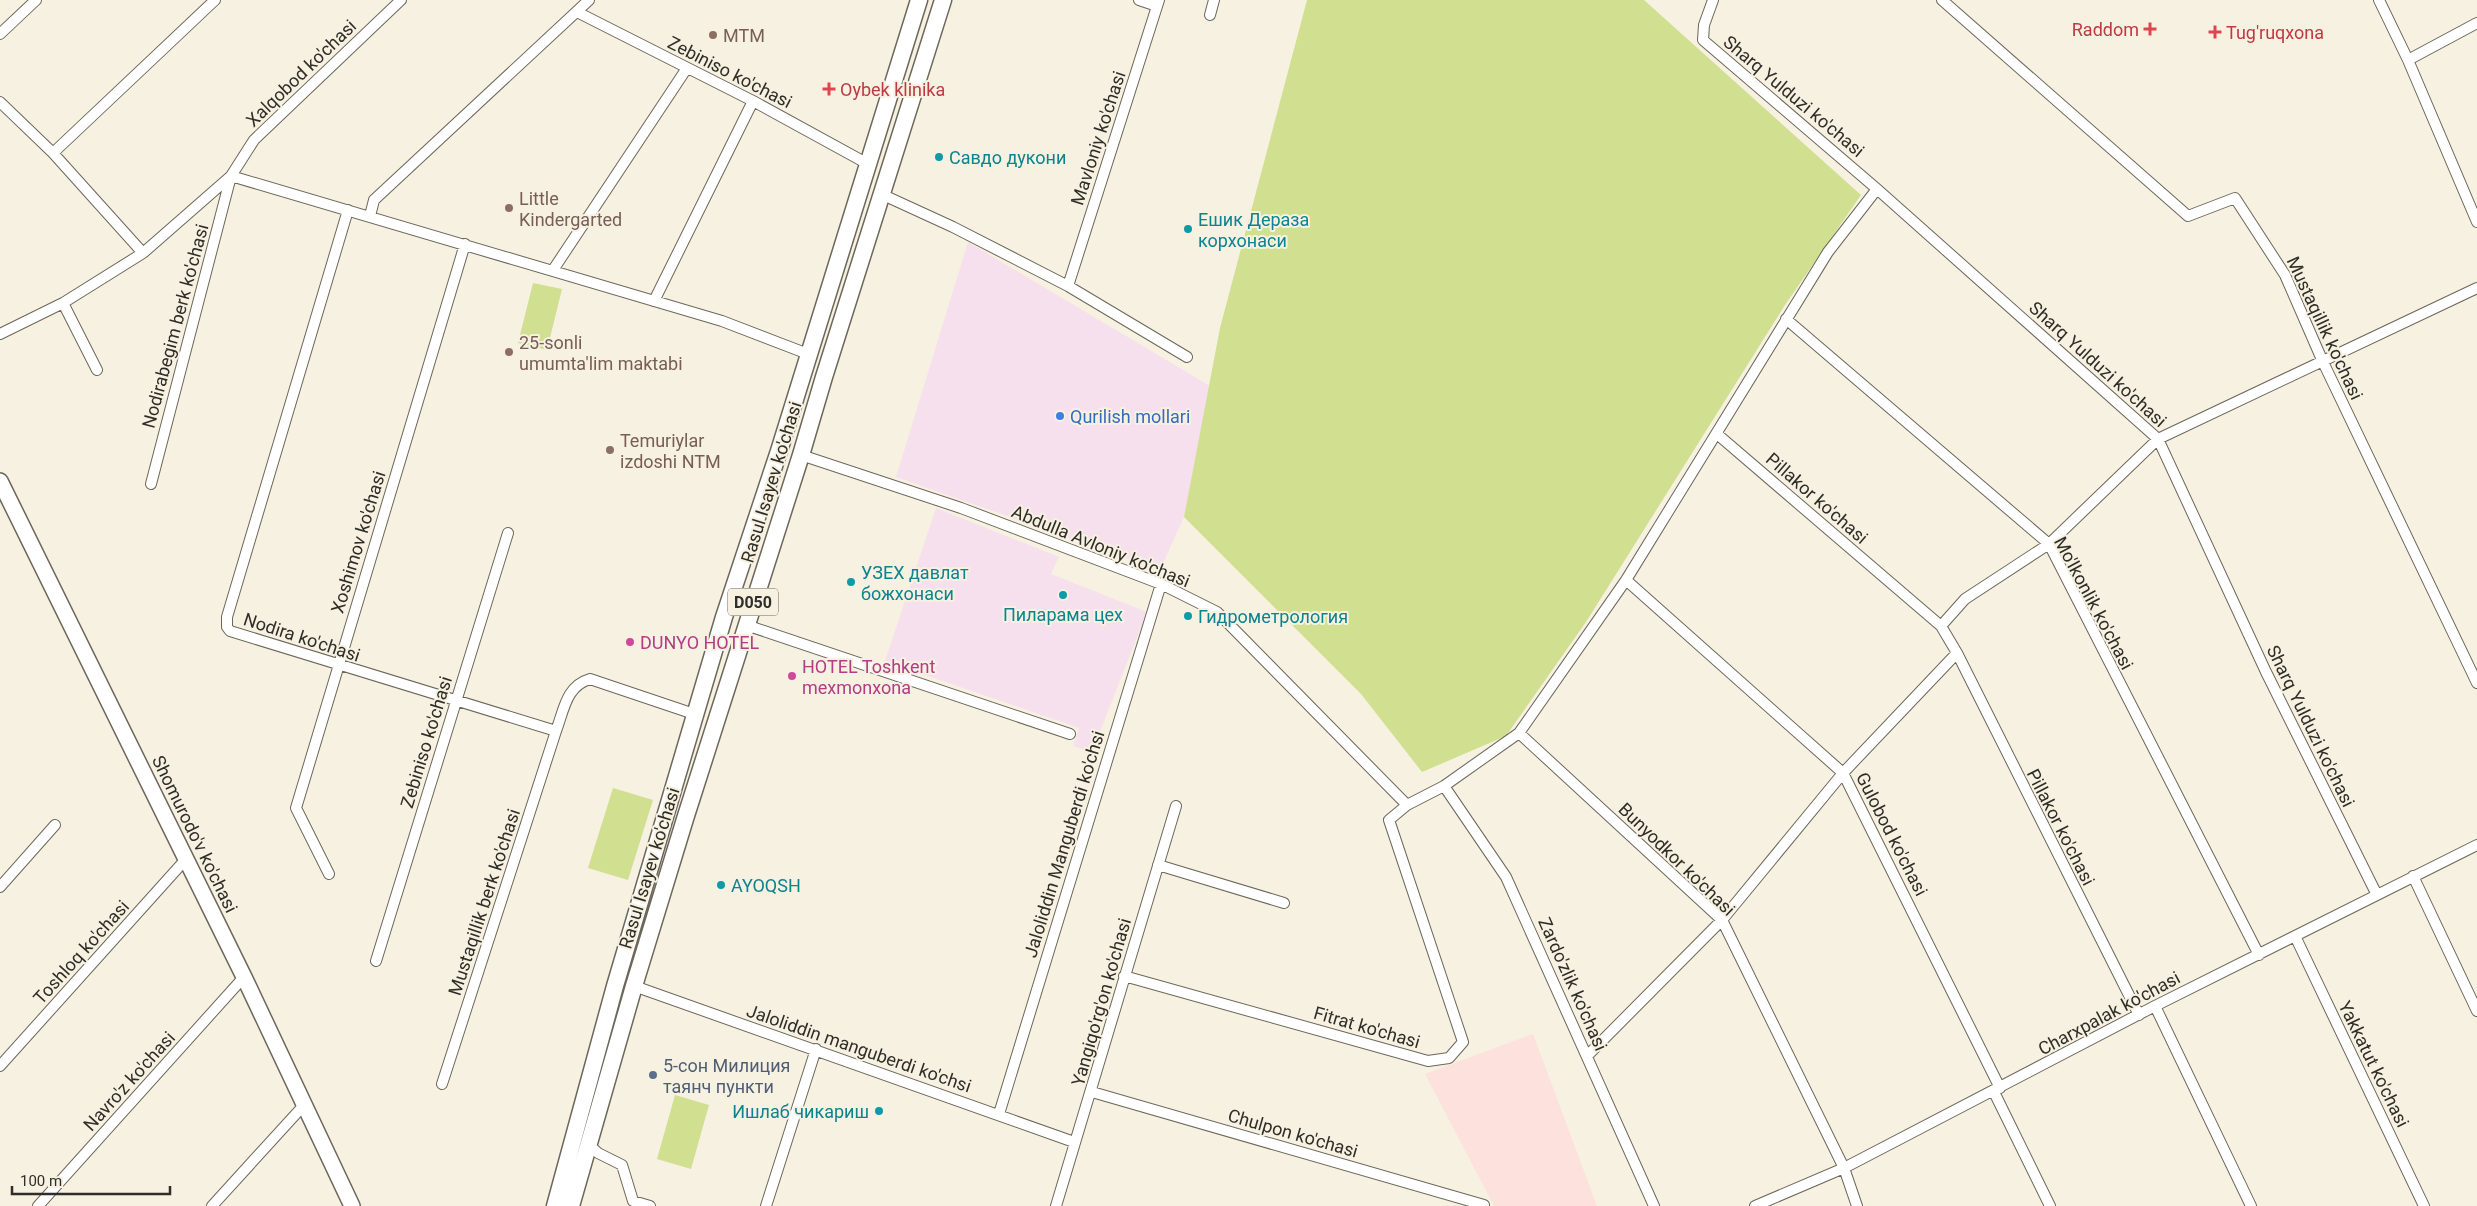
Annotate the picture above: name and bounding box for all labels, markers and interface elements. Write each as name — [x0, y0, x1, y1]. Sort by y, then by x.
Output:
street label: Xalqobod ko'chasi — [242, 15, 360, 131]
place label: Raddom — [2072, 19, 2139, 40]
marker: Raddom — [2143, 22, 2157, 36]
place label: Tug'ruqxona — [2226, 22, 2324, 43]
place label: MTM — [723, 25, 765, 46]
marker: Tug'ruqxona — [2208, 25, 2222, 39]
marker: MTM — [707, 29, 719, 41]
street label: Sharq Yulduzi ko'chasi — [1719, 31, 1869, 161]
street label: Zebiniso ko'chasi — [664, 32, 796, 112]
street label: Mavloniy ko'chasi — [1066, 68, 1130, 208]
place label: Oybek klinika — [840, 79, 945, 100]
marker: Oybek klinika — [822, 82, 836, 96]
place label: Савдо дукони — [949, 147, 1066, 168]
marker: Савдо дукони — [933, 151, 945, 163]
place label: Little Kindergarted — [519, 188, 622, 230]
marker: Little Kindergarted — [503, 202, 515, 214]
place label: Ешик Дераза корхонаси — [1198, 209, 1309, 251]
street label: Nodirabegim berk ko'chasi — [138, 222, 212, 430]
marker: Ешик Дераза корхонаси — [1182, 223, 1194, 235]
street label: Mustaqillik ko'chasi — [2283, 253, 2367, 403]
street label: Sharq Yulduzi ko'chasi — [2025, 297, 2171, 431]
place label: 25-sonli umumta'lim maktabi — [519, 332, 683, 374]
marker: 25-sonli umumta'lim maktabi — [503, 346, 515, 358]
street label: Rasul Isayev ko'chasi — [736, 399, 806, 565]
place label: Qurilish mollari — [1070, 406, 1190, 427]
marker: Qurilish mollari — [1054, 410, 1066, 422]
place label: Temuriylar izdoshi NTM — [620, 430, 721, 472]
marker: Temuriylar izdoshi NTM — [604, 444, 616, 456]
street label: Pillakor ko'chasi — [1762, 448, 1872, 548]
street label: Xoshimov ko'chasi — [326, 468, 390, 616]
street label: Abdulla Avloniy ko'chasi — [1009, 501, 1193, 591]
street label: Mo'lkonlik ko'chasi — [2050, 533, 2138, 673]
place label: УЗЕХ давлат божхонаси — [861, 562, 969, 604]
marker: УЗЕХ давлат божхонаси — [845, 576, 857, 588]
road number: D050 — [728, 588, 778, 616]
marker: Пиларама цех — [1057, 589, 1069, 601]
place label: Пиларама цех — [1003, 604, 1123, 625]
place label: Гидрометрология — [1198, 606, 1348, 627]
street label: Nodira ko'chasi — [241, 608, 363, 666]
marker: Гидрометрология — [1182, 610, 1194, 622]
place label: DUNYO HOTEL — [640, 632, 759, 653]
marker: DUNYO HOTEL — [624, 636, 636, 648]
street label: Sharq Yulduzi ko'chasi — [2263, 642, 2359, 810]
place label: HOTEL Toshkent mexmonxona — [802, 656, 936, 698]
marker: HOTEL Toshkent mexmonxona — [786, 670, 798, 682]
street label: Zebiniso ko'chasi — [396, 674, 456, 810]
street label: Jaloliddin Manguberdi ko'chsi — [1019, 728, 1109, 960]
street label: Shomurodo'v ko'chasi — [148, 752, 242, 916]
street label: Pillakor ko'chasi — [2023, 765, 2099, 889]
street label: Gulobod ko'chasi — [1852, 769, 1932, 899]
street label: Rasul Isayev ko'chasi — [614, 785, 684, 951]
street label: Bunyodkor ko'chasi — [1615, 798, 1739, 920]
street label: Mustaqillik berk ko'chasi — [444, 806, 524, 998]
place label: AYOQSH — [731, 875, 801, 896]
marker: AYOQSH — [715, 879, 727, 891]
street label: Toshloq ko'chasi — [29, 896, 133, 1008]
street label: Zardo'zlik ko'chasi — [1534, 914, 1612, 1054]
street label: Yangiqo'rg'on ko'chasi — [1067, 916, 1135, 1088]
street label: Charxpalak ko'chasi — [2034, 967, 2184, 1059]
street label: Yakkatut ko'chasi — [2334, 997, 2414, 1131]
street label: Jaloliddin manguberdi ko'chsi — [744, 1000, 974, 1096]
street label: Fitrat ko'chasi — [1311, 1002, 1423, 1052]
street label: Navro'z ko'chasi — [79, 1027, 179, 1135]
place label: 5-сон Милиция таянч пункти — [663, 1055, 790, 1097]
marker: 5-сон Милиция таянч пункти — [647, 1069, 659, 1081]
place label: Ишлаб чикариш — [732, 1101, 869, 1122]
street label: Chulpon ko'chasi — [1226, 1104, 1360, 1162]
marker: Ишлаб чикариш — [873, 1105, 885, 1117]
scale bar — [12, 1164, 170, 1196]
text: 100 m — [20, 1172, 62, 1190]

